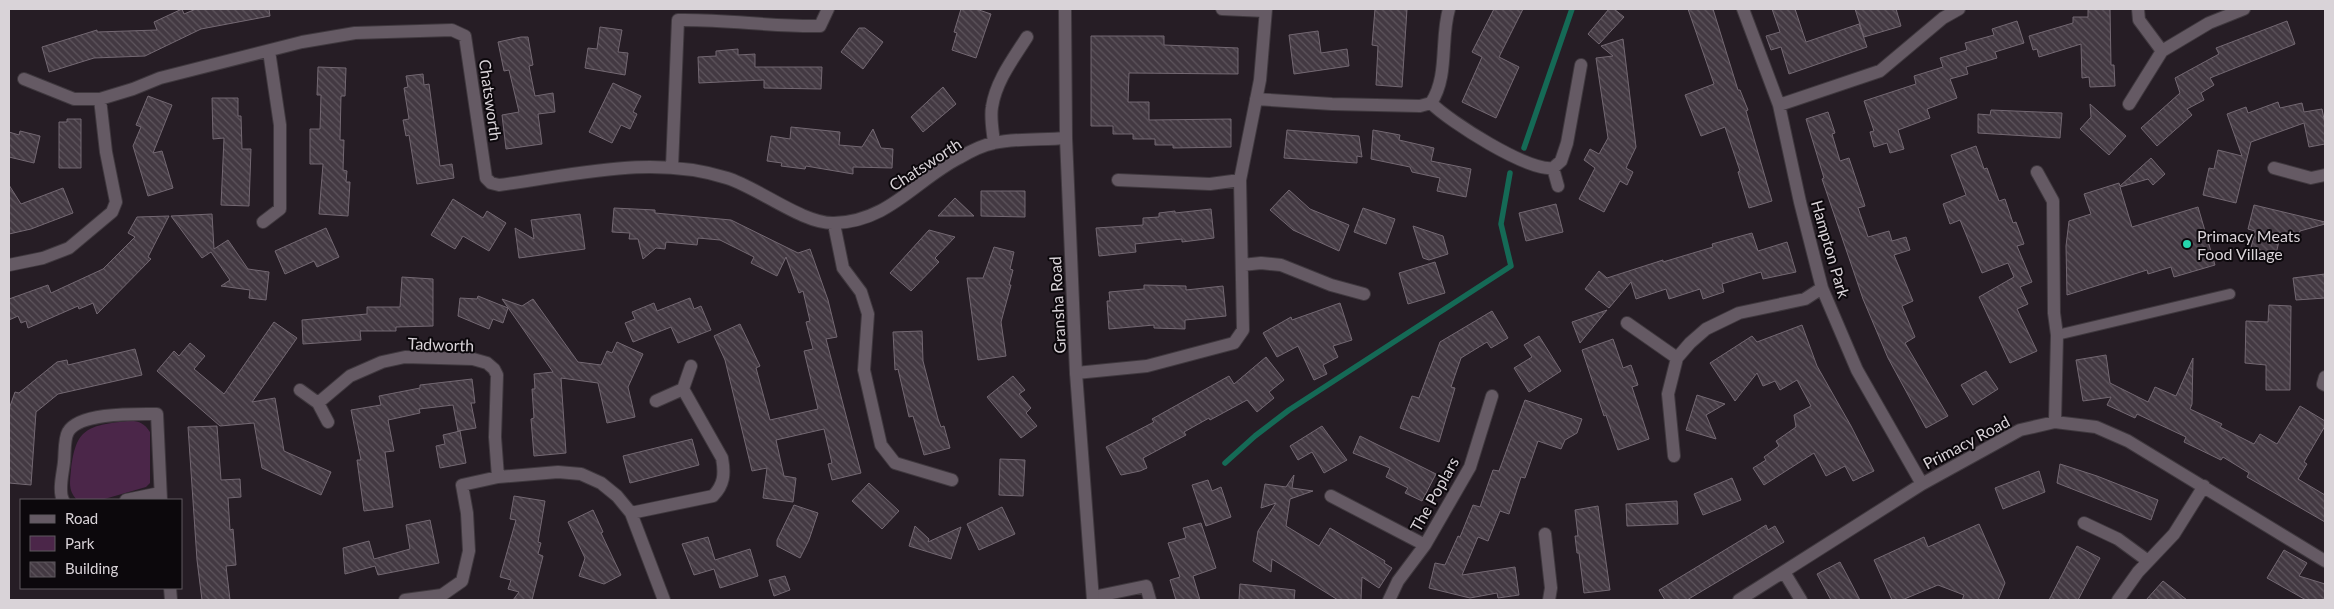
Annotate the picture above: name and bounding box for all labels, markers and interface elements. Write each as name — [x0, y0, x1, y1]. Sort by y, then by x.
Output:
street label: Chatsworth — [476, 58, 506, 142]
street label: Chatsworth — [885, 134, 965, 194]
street label: Hampton Park — [1808, 198, 1854, 301]
place label: Primacy Meats Food Village — [2197, 226, 2300, 263]
marker: Primacy Meats Food Village — [2181, 238, 2193, 250]
street label: Gransha Road — [1045, 256, 1069, 354]
street label: Tadworth — [407, 333, 475, 355]
street label: Primacy Road — [1919, 411, 2013, 473]
street label: The Poplars — [1406, 453, 1462, 535]
legend — [20, 499, 182, 589]
text: Road — [65, 509, 98, 527]
text: Park — [65, 534, 95, 552]
text: Building — [65, 559, 118, 577]

